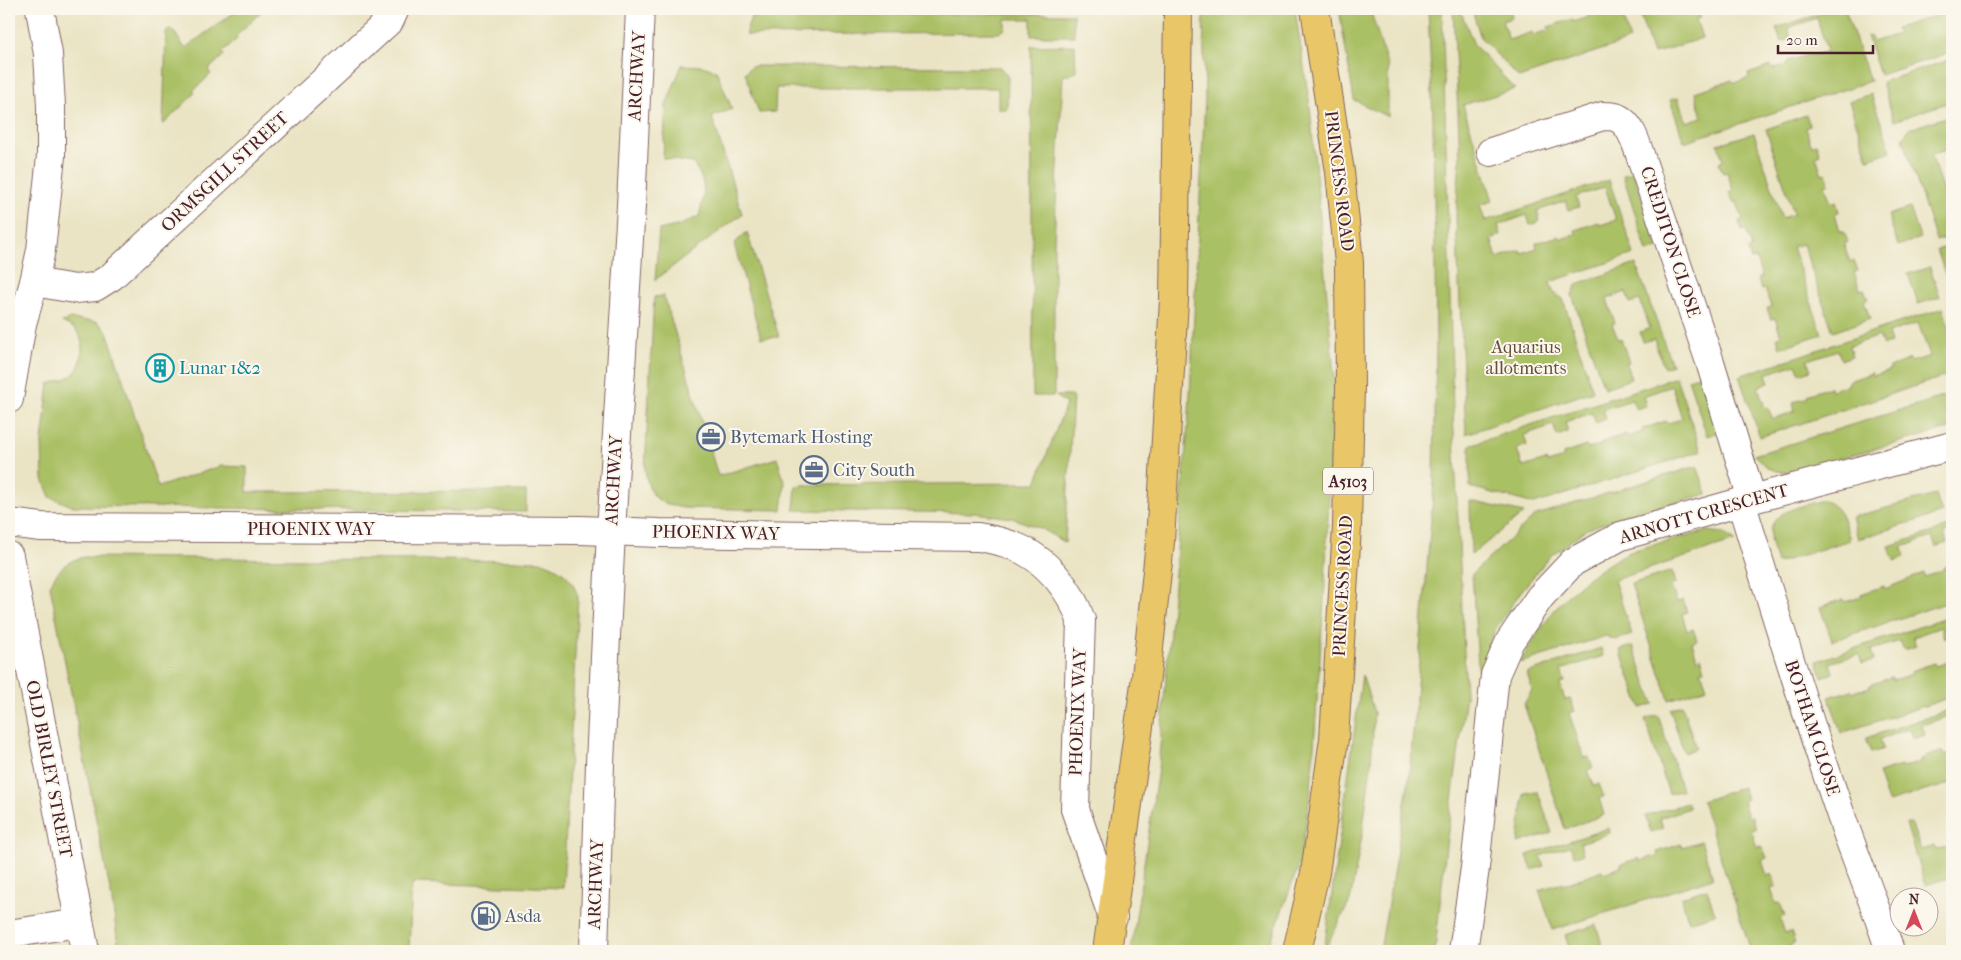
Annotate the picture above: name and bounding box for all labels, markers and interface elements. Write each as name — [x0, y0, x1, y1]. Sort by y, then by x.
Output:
scale bar — [1778, 22, 1874, 54]
street label: ARCHWAY — [624, 30, 650, 123]
text: 20 m — [1786, 31, 1818, 49]
street label: ORMSGILL STREET — [157, 107, 294, 237]
street label: PRINCESS ROAD — [1320, 109, 1358, 253]
street label: CREDITON CLOSE — [1636, 164, 1704, 320]
park label: Aquarius allotments — [1486, 337, 1567, 379]
building icon: Lunar 1&2 — [145, 353, 175, 383]
place label: Lunar 1&2 — [179, 358, 261, 379]
office icon: Bytemark Hosting — [696, 422, 726, 452]
place label: Bytemark Hosting — [730, 427, 873, 448]
street label: ARCHWAY — [601, 434, 627, 527]
office icon: City South — [799, 455, 829, 485]
place label: City South — [833, 460, 915, 481]
road number: A5103 — [1323, 468, 1373, 494]
street label: ARNOTT CRESCENT — [1616, 480, 1792, 549]
street label: PRINCESS ROAD — [1329, 515, 1357, 657]
street label: PHOENIX WAY — [247, 519, 376, 540]
street label: PHOENIX WAY — [652, 521, 781, 545]
street label: PHOENIX WAY — [1065, 647, 1091, 776]
street label: BOTHAM CLOSE — [1780, 657, 1844, 799]
street label: OLD BIRLEY STREET — [21, 678, 77, 861]
street label: ARCHWAY — [584, 838, 608, 931]
north arrow — [1888, 888, 1938, 938]
text: N — [1909, 891, 1920, 908]
fuel station icon: Asda — [471, 901, 501, 931]
place label: Asda — [504, 906, 542, 927]

